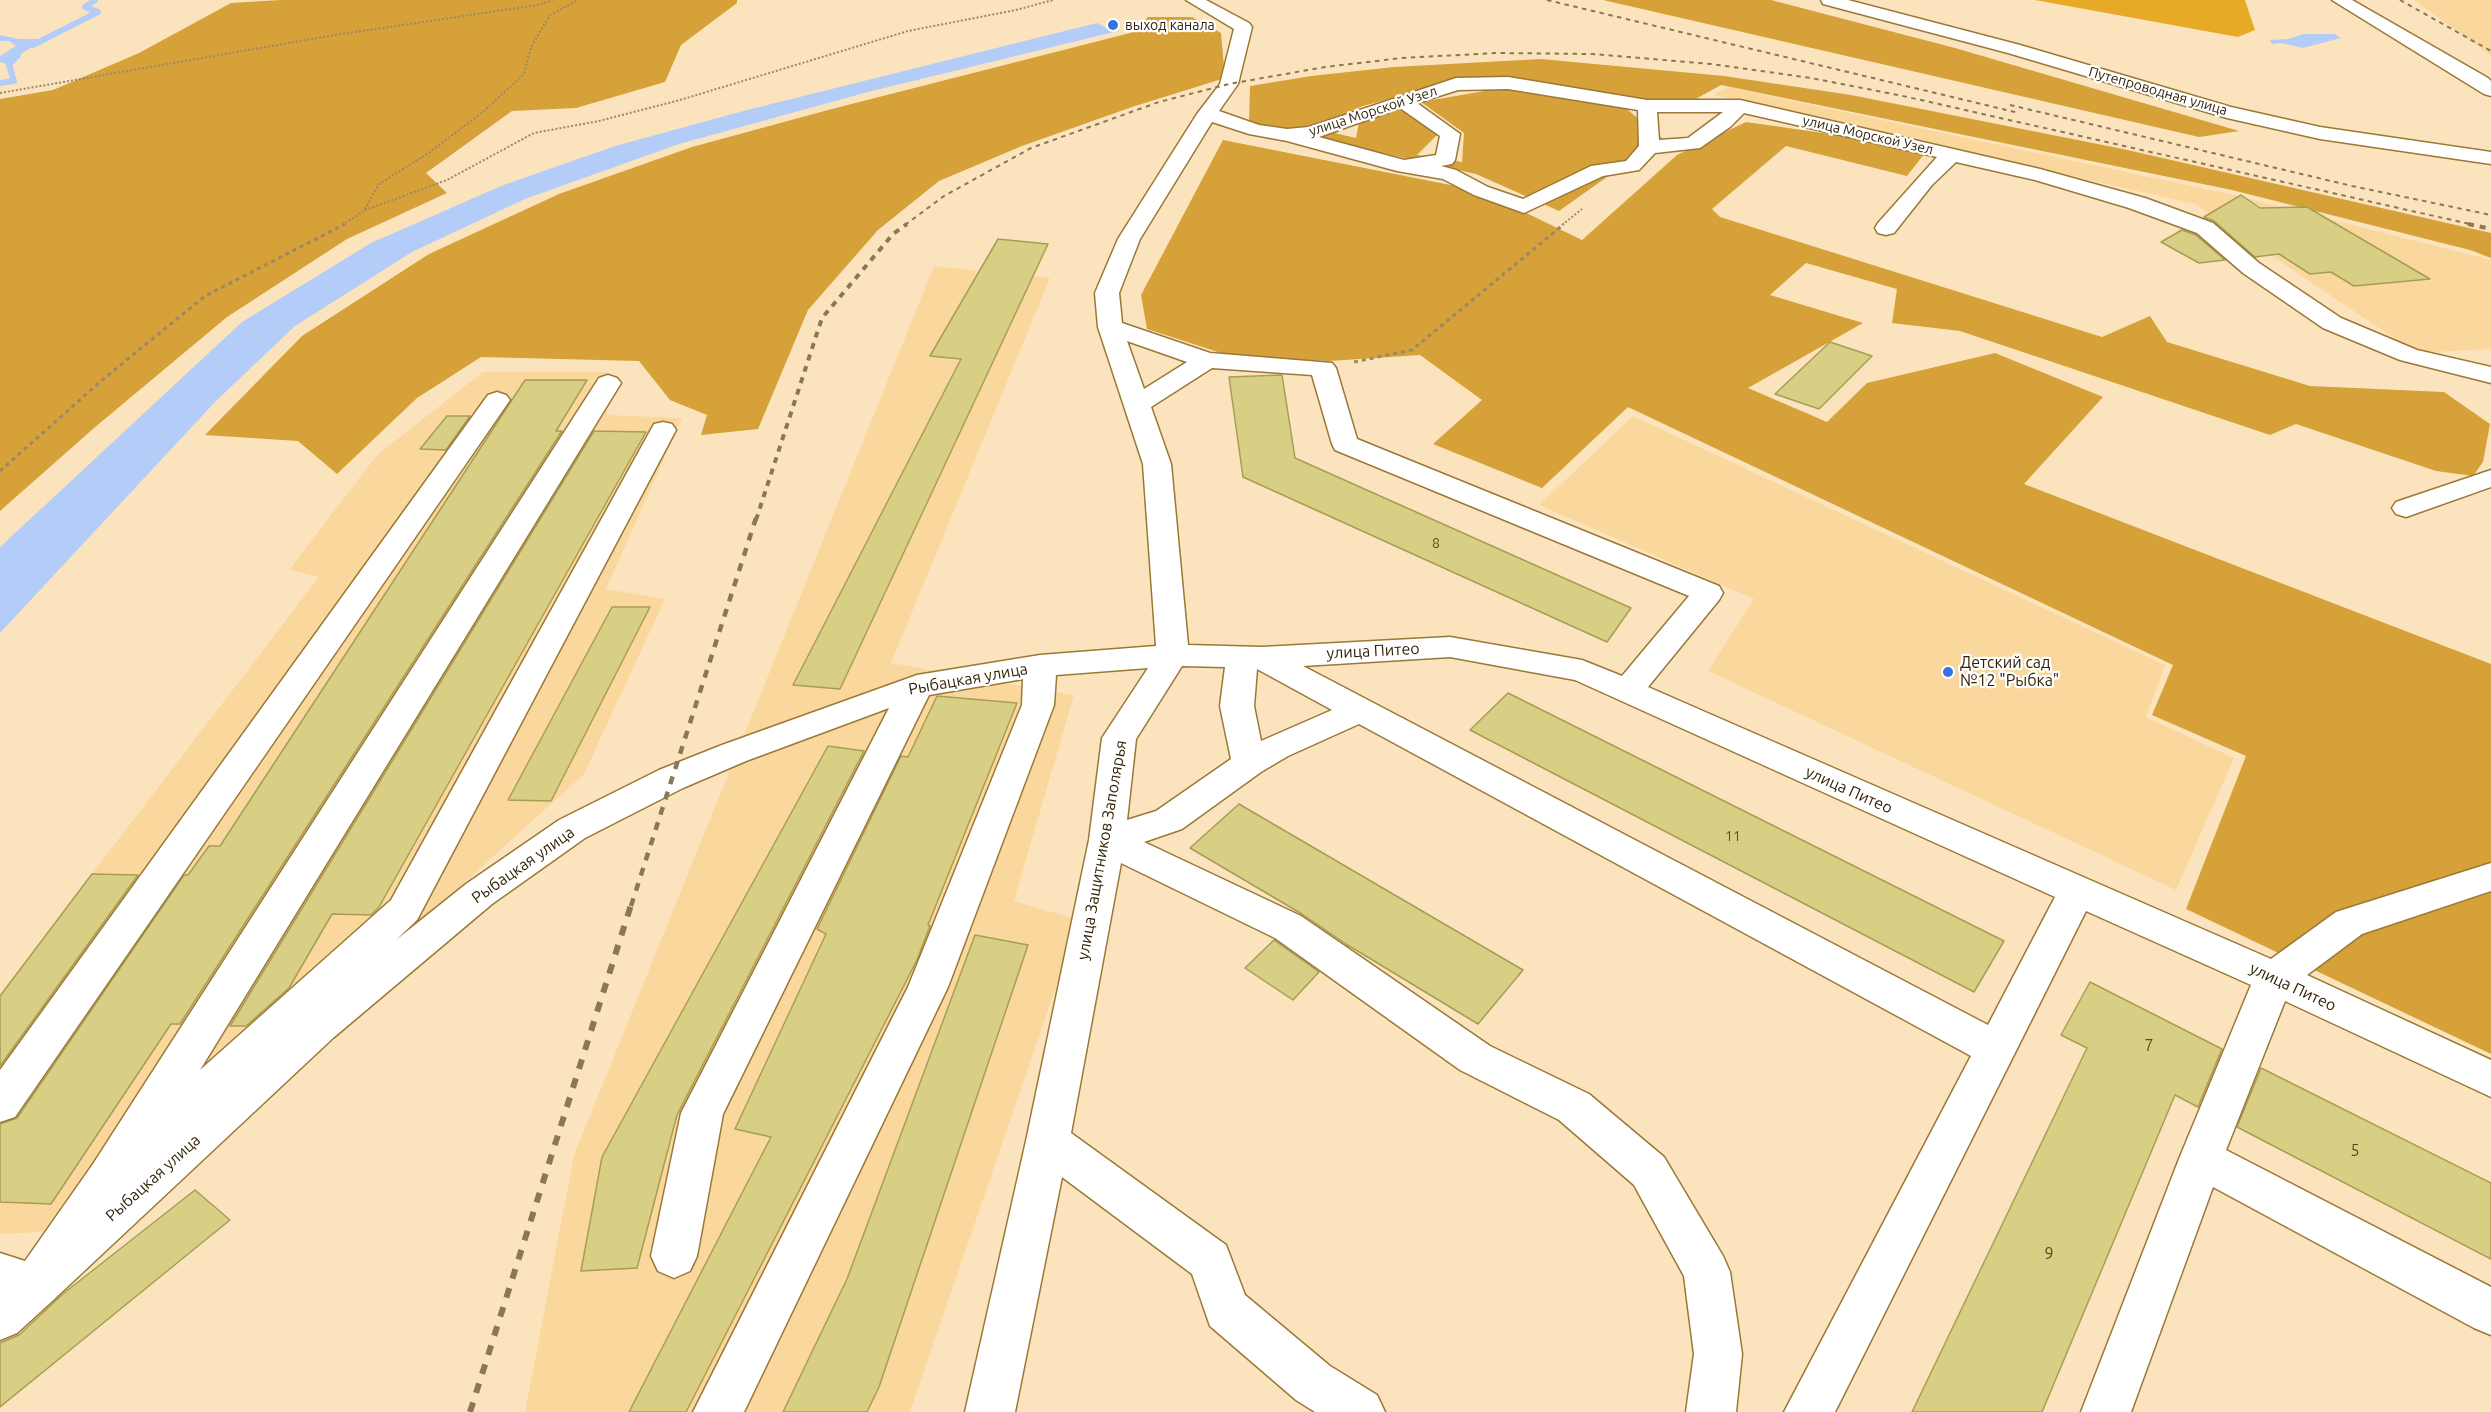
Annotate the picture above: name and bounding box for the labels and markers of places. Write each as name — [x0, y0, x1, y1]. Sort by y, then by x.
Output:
place label: выход канала — [1125, 17, 1215, 33]
marker: выход канала — [1106, 18, 1120, 32]
place label: Детский сад №12 "Рыбка" — [1960, 653, 2059, 691]
marker: Детский сад №12 "Рыбка" — [1941, 665, 1955, 679]

